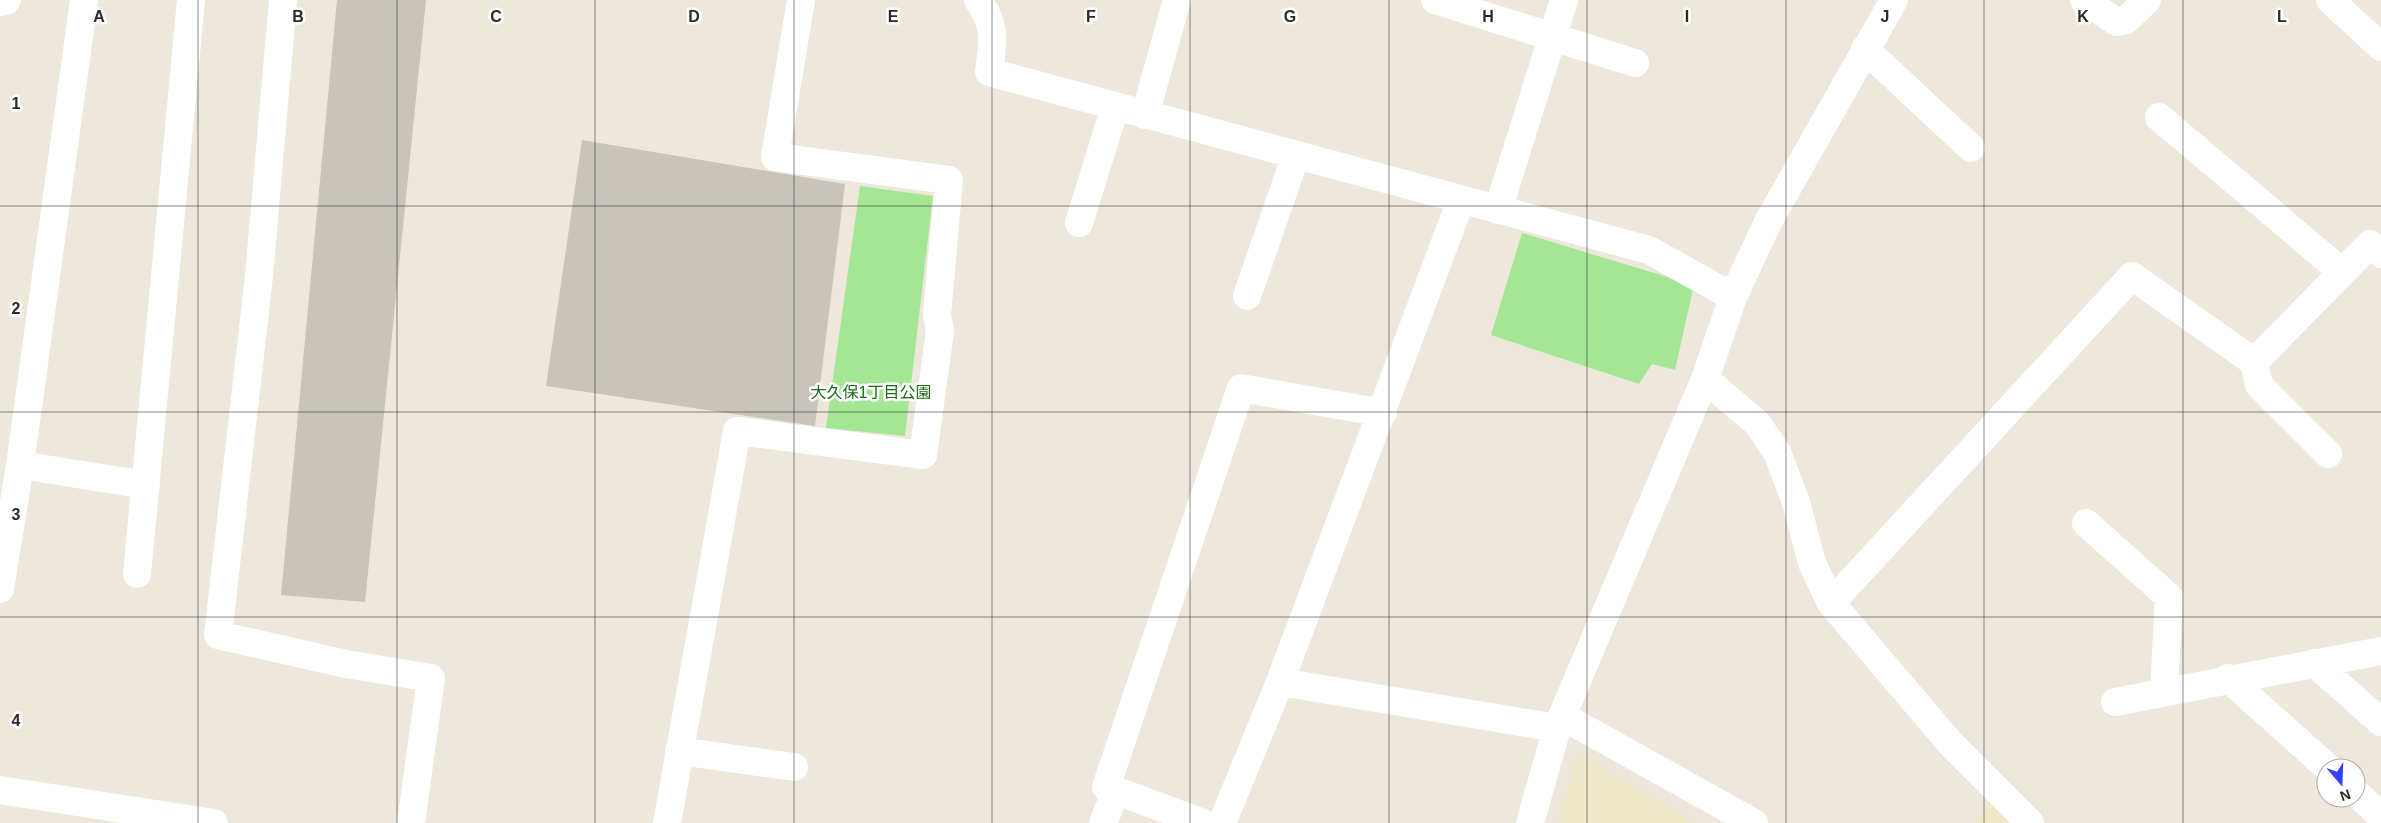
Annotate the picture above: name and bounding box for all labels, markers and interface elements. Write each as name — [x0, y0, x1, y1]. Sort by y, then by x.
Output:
text: A — [93, 8, 105, 25]
text: B — [292, 8, 304, 25]
text: C — [490, 8, 502, 25]
text: D — [688, 8, 700, 25]
text: E — [888, 8, 899, 25]
text: F — [1086, 8, 1096, 25]
text: G — [1284, 8, 1296, 25]
text: H — [1482, 8, 1494, 25]
text: I — [1685, 8, 1689, 25]
text: J — [1881, 8, 1889, 25]
text: K — [2077, 8, 2089, 25]
text: L — [2277, 8, 2287, 25]
text: 1 — [12, 95, 21, 112]
text: 2 — [12, 300, 21, 317]
park label: 大久保1丁目公園 — [811, 384, 931, 401]
text: 3 — [12, 506, 21, 523]
text: 4 — [12, 712, 21, 729]
north arrow — [2316, 758, 2366, 808]
text: N — [2338, 786, 2353, 805]

